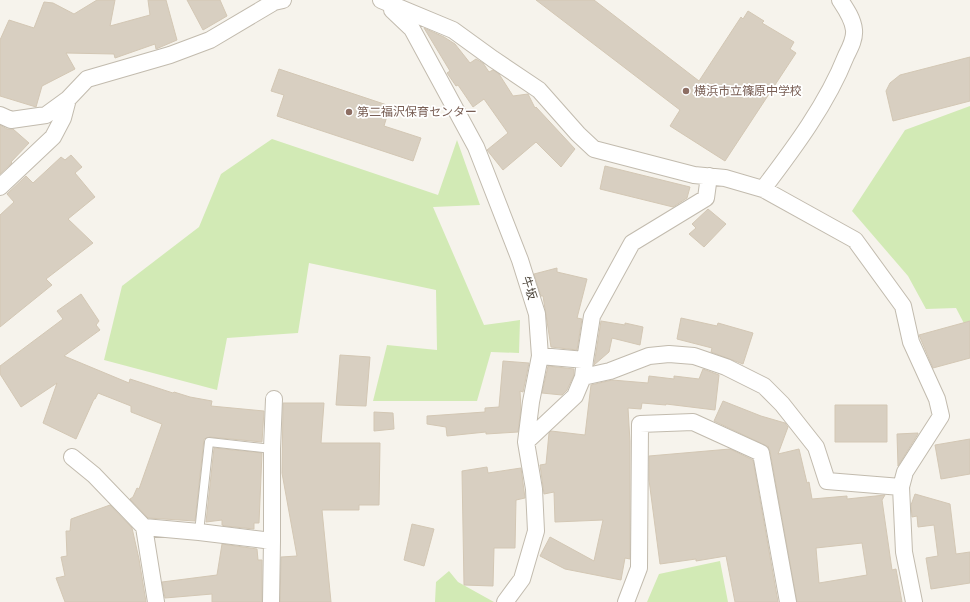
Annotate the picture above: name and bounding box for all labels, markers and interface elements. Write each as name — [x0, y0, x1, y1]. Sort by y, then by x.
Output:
place label: 横浜市立篠原中学校 — [694, 83, 802, 99]
marker: 横浜市立篠原中学校 — [681, 86, 691, 96]
place label: 第二福沢保育センター — [357, 104, 477, 120]
marker: 第二福沢保育センター — [344, 107, 354, 117]
street label: 牛坂 — [518, 274, 540, 302]

